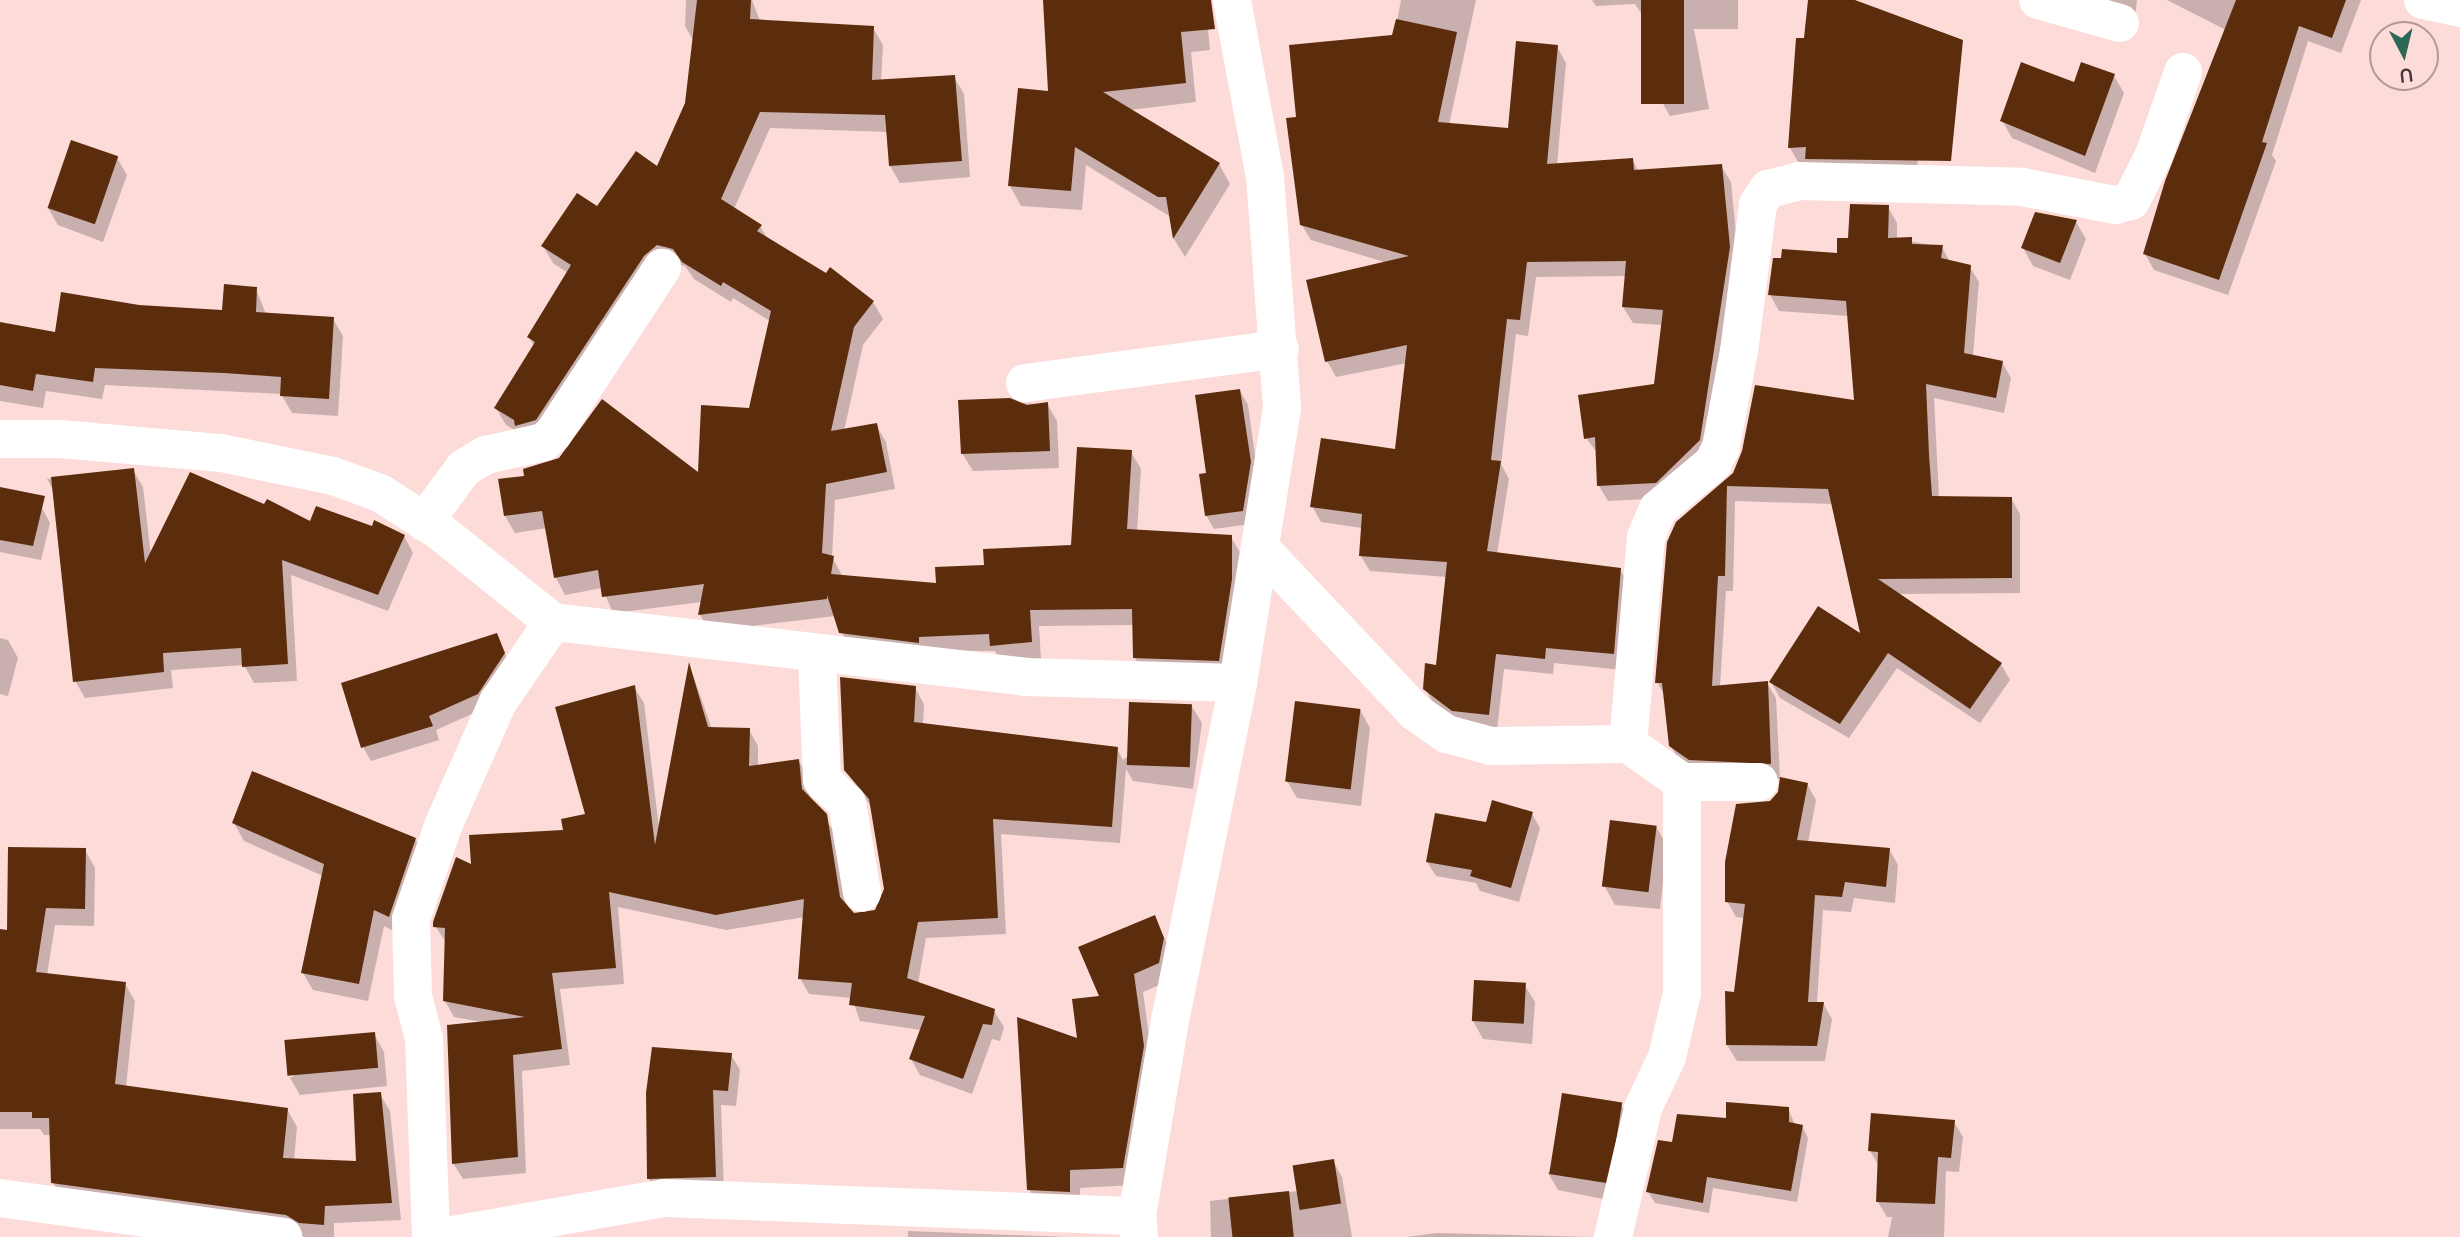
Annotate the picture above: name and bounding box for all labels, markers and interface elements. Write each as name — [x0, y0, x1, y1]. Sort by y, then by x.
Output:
north arrow — [2369, 21, 2439, 91]
text: U — [2398, 63, 2415, 88]

